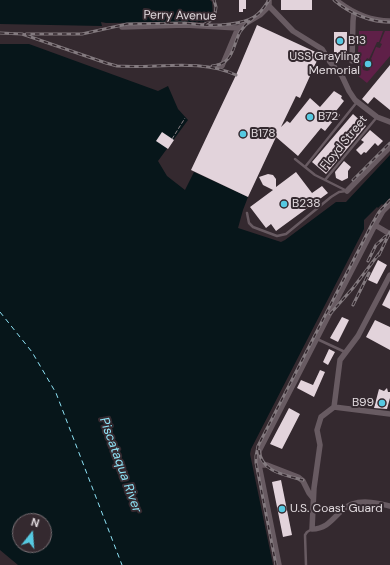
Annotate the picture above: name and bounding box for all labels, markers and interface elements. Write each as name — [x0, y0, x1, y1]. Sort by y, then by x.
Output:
street label: Perry Avenue — [143, 8, 217, 24]
place label: B13 — [348, 34, 366, 48]
marker: B13 — [335, 36, 345, 46]
place label: USS Grayling Memorial — [289, 50, 360, 78]
marker: USS Grayling Memorial — [363, 59, 373, 69]
place label: B72 — [318, 110, 338, 124]
marker: B72 — [305, 112, 315, 122]
street label: Floyd Street — [317, 113, 371, 173]
place label: B178 — [251, 127, 275, 141]
marker: B178 — [238, 129, 248, 139]
place label: B238 — [292, 197, 321, 211]
marker: B238 — [279, 199, 289, 209]
place label: B99 — [352, 396, 374, 410]
marker: B99 — [377, 398, 387, 408]
water label: Piscataqua River — [96, 415, 144, 515]
place label: U.S. Coast Guard — [290, 502, 383, 516]
marker: U.S. Coast Guard — [277, 504, 287, 514]
north arrow — [12, 513, 52, 553]
text: N — [29, 515, 41, 530]

